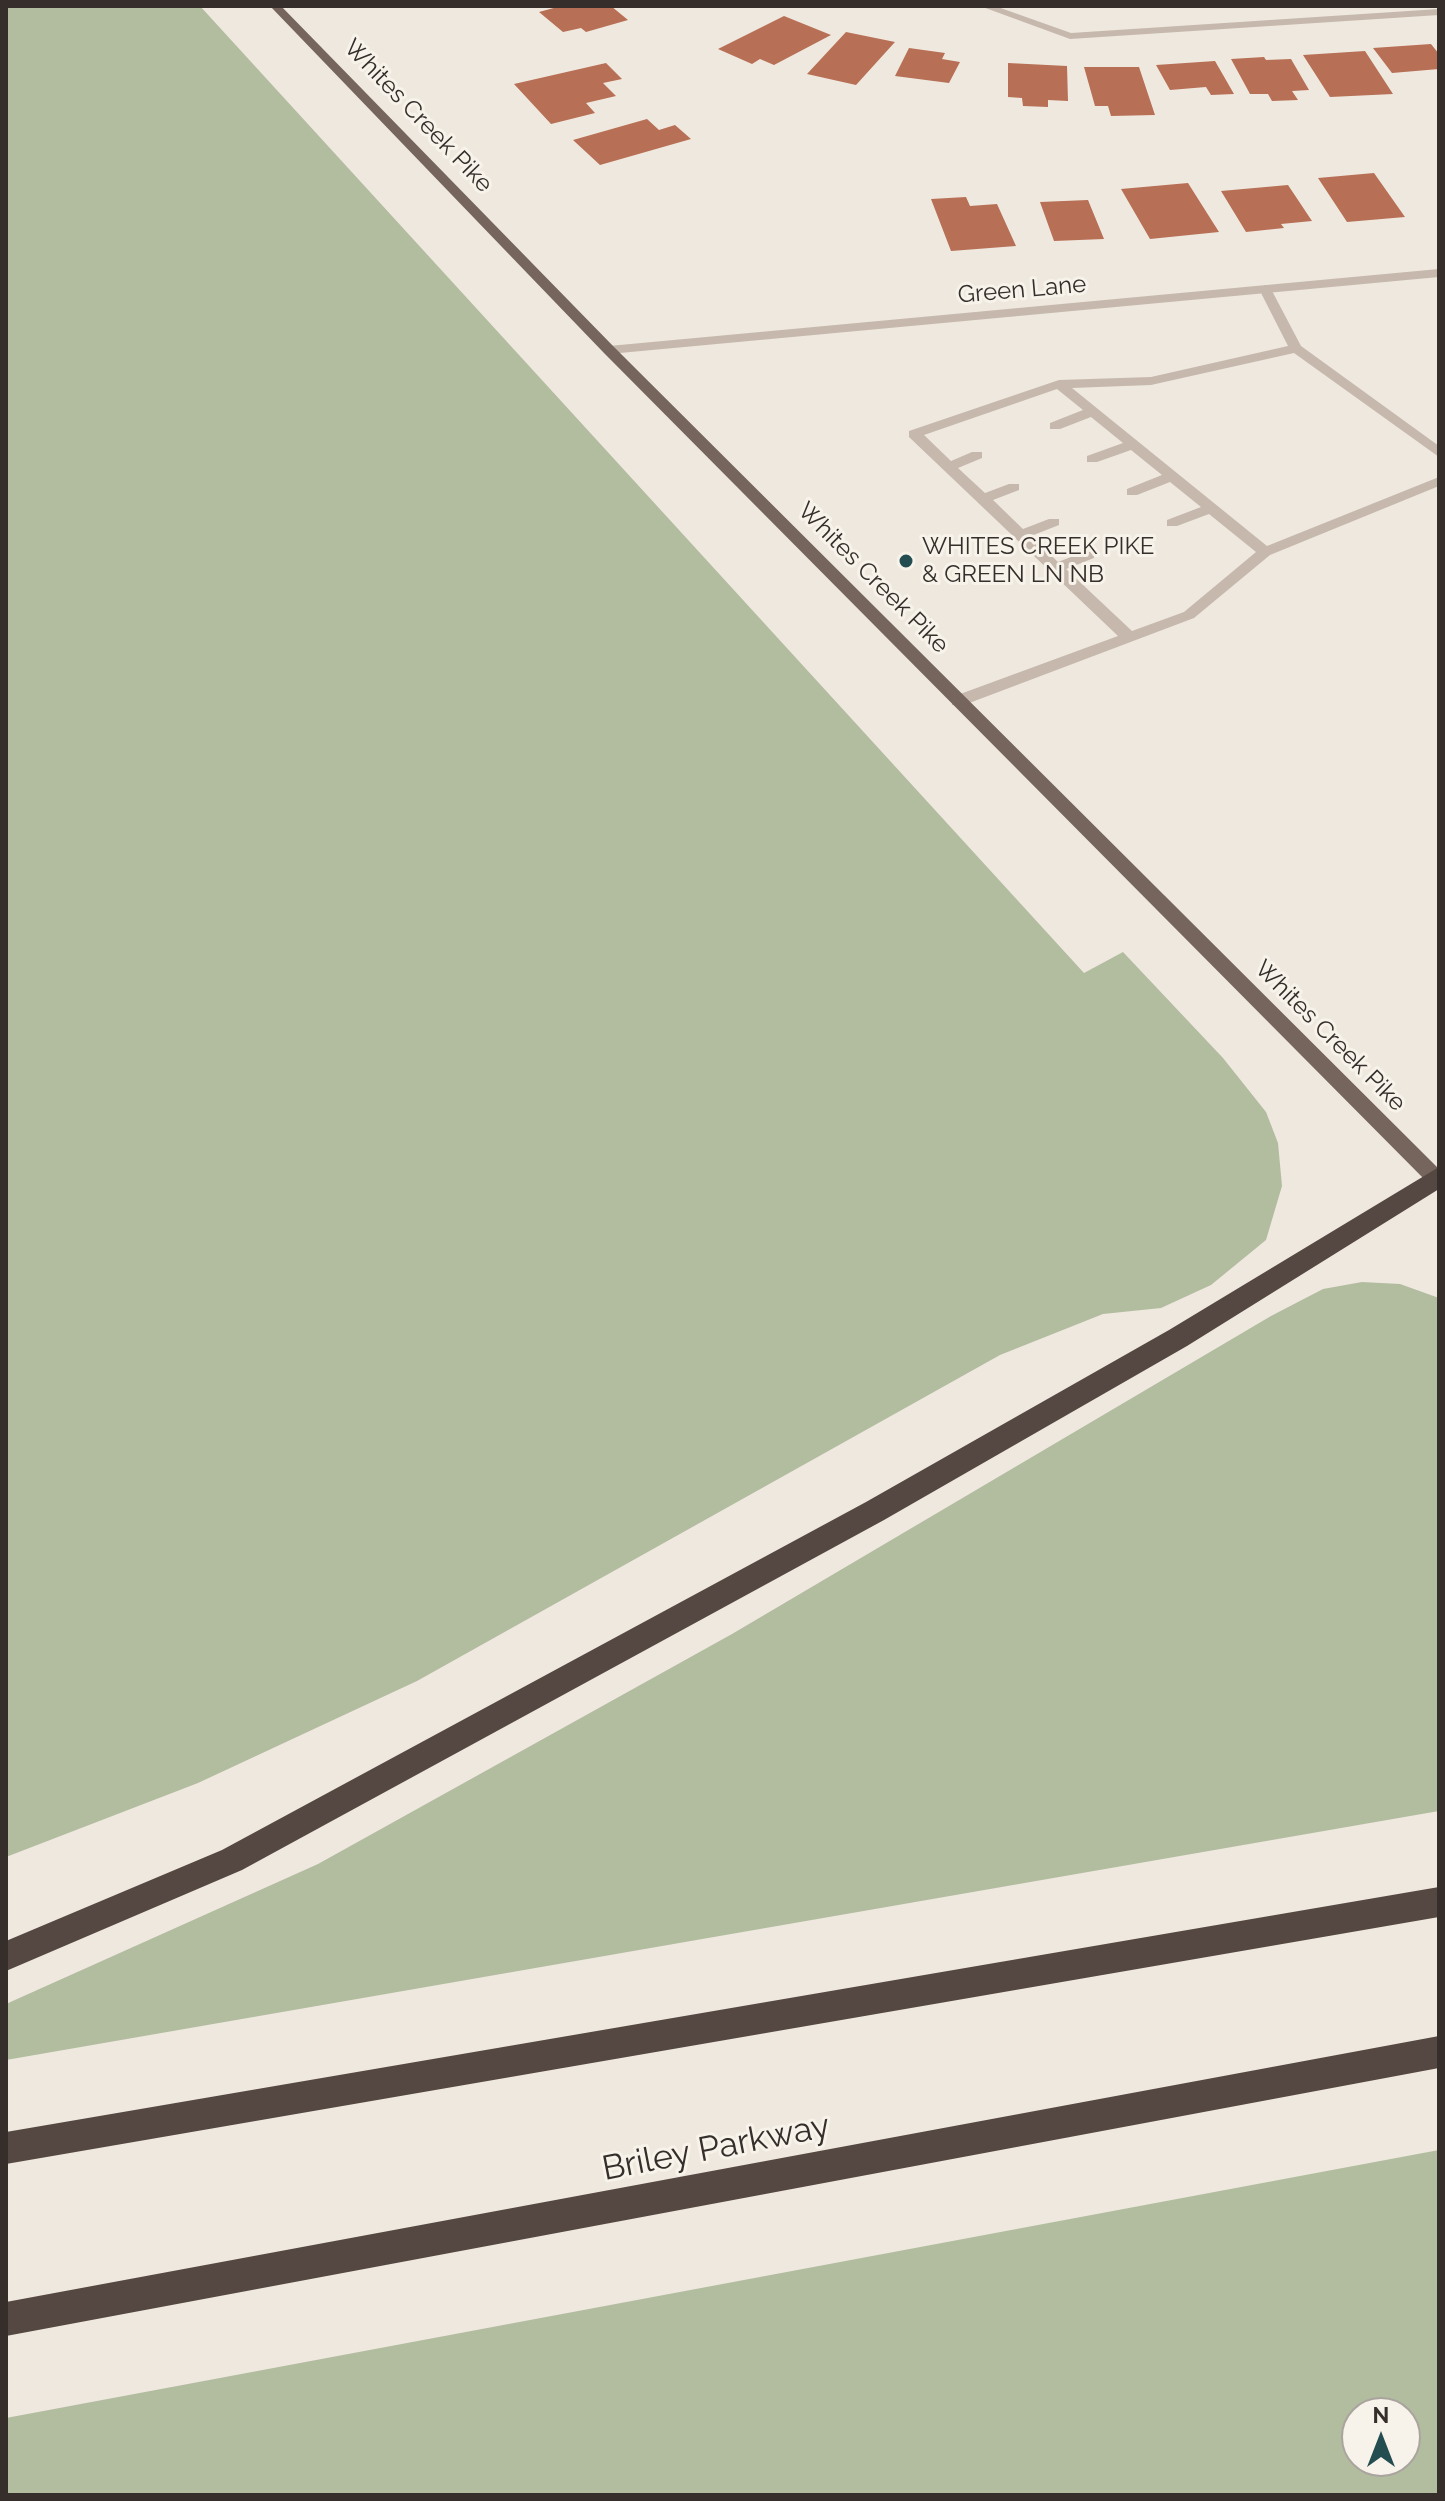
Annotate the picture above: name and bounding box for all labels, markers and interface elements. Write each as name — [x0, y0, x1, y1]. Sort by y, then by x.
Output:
street label: Whites Creek Pike — [338, 33, 498, 199]
street label: Green Lane — [957, 270, 1087, 310]
street label: Whites Creek Pike — [791, 496, 955, 660]
place label: WHITES CREEK PIKE & GREEN LN NB — [922, 533, 1154, 589]
marker: WHITES CREEK PIKE & GREEN LN NB — [897, 552, 915, 570]
street label: Whites Creek Pike — [1248, 954, 1412, 1118]
street label: Briley Parkway — [599, 2106, 833, 2190]
north arrow — [1341, 2397, 1421, 2477]
text: N — [1373, 2402, 1389, 2428]

